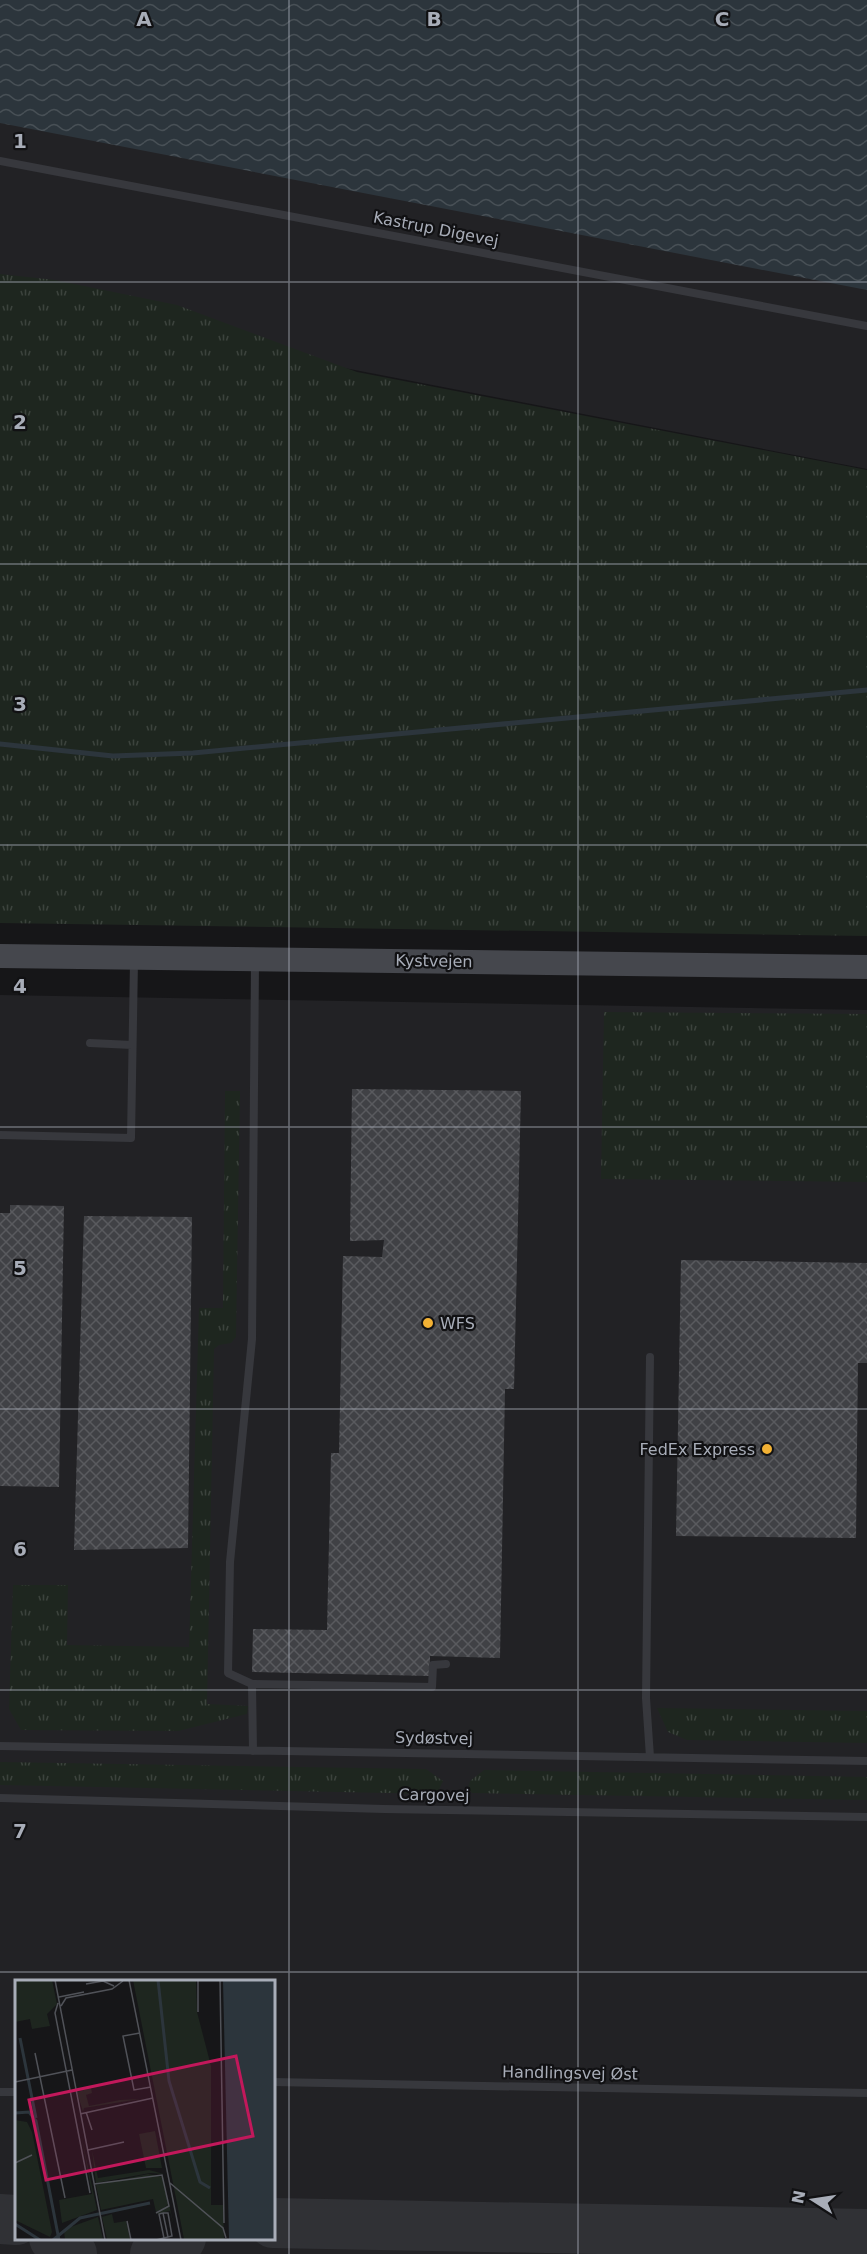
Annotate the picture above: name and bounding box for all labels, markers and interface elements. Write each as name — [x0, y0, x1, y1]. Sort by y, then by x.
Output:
text: A — [136, 7, 152, 31]
text: B — [426, 7, 442, 31]
text: C — [715, 7, 729, 31]
text: 1 — [13, 129, 27, 153]
street label: Kastrup Digevej — [372, 208, 500, 250]
text: 2 — [13, 410, 27, 434]
text: 3 — [13, 692, 27, 716]
street label: Kystvejen — [395, 951, 473, 971]
text: 4 — [13, 974, 27, 998]
text: 5 — [13, 1256, 27, 1280]
place label: WFS — [440, 1314, 475, 1333]
marker: WFS — [421, 1316, 435, 1330]
place label: FedEx Express — [640, 1440, 755, 1459]
marker: FedEx Express — [760, 1442, 774, 1456]
text: 6 — [13, 1537, 27, 1561]
street label: Sydøstvej — [395, 1728, 473, 1748]
street label: Cargovej — [398, 1785, 470, 1805]
text: 7 — [13, 1819, 27, 1843]
inset map — [15, 1980, 274, 2239]
street label: Handlingsvej Øst — [502, 2062, 638, 2084]
north arrow — [783, 2170, 843, 2230]
text: N — [788, 2188, 810, 2206]

